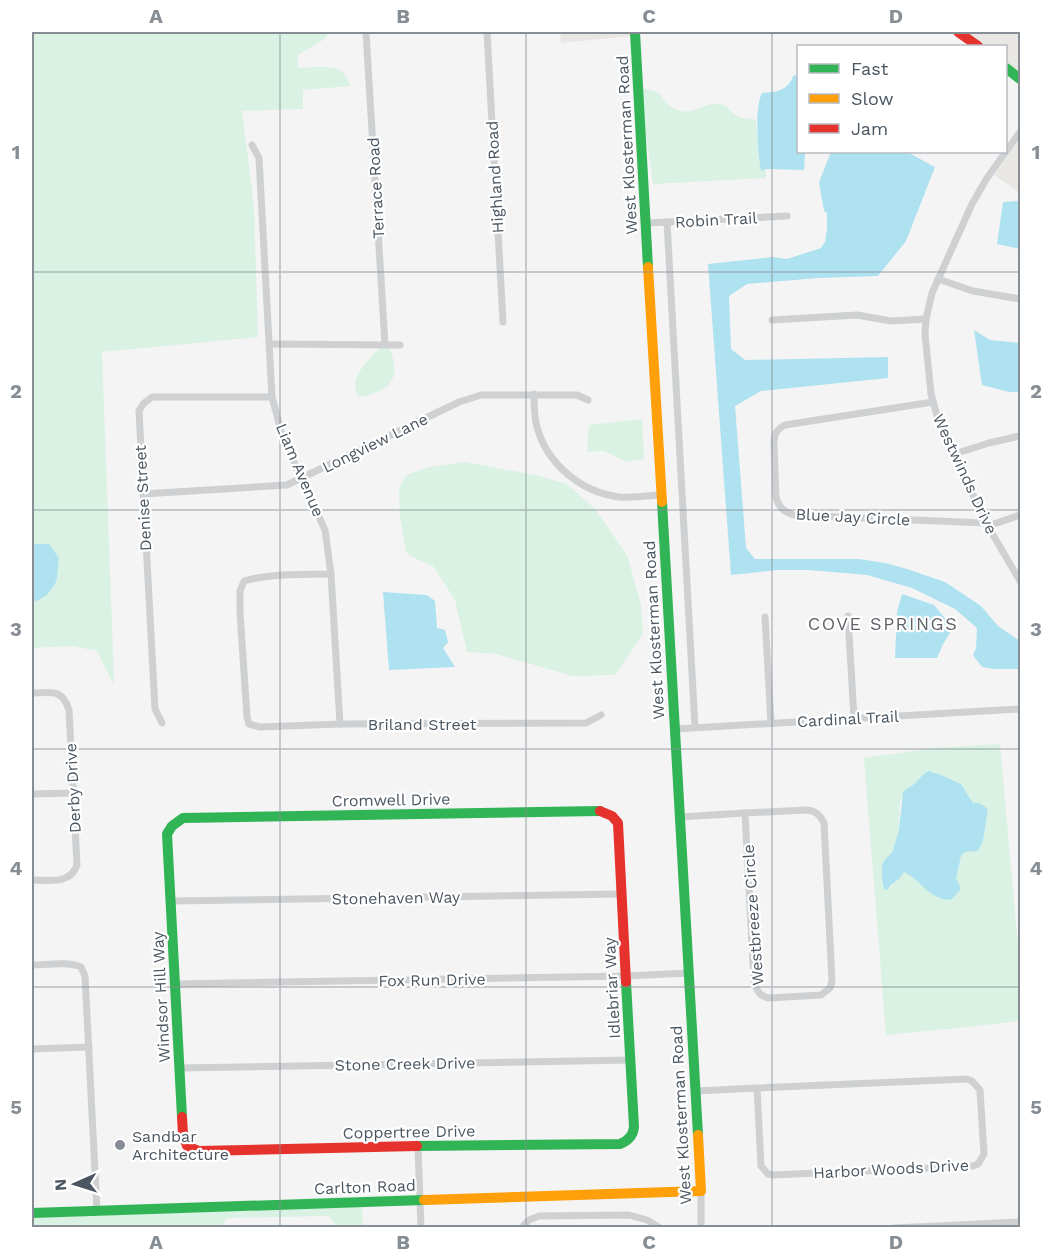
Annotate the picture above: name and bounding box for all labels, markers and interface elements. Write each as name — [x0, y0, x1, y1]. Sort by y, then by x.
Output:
text: A — [149, 4, 163, 28]
text: B — [396, 4, 410, 28]
text: C — [642, 4, 656, 28]
text: D — [889, 4, 903, 28]
legend — [797, 45, 1007, 153]
street label: West Klosterman Road — [613, 55, 641, 235]
text: Fast — [851, 58, 889, 79]
text: Slow — [851, 88, 894, 109]
text: Jam — [851, 118, 888, 139]
street label: Highland Road — [483, 120, 507, 234]
street label: Terrace Road — [364, 137, 388, 239]
text: 1 — [12, 140, 20, 164]
text: 1 — [1032, 140, 1040, 164]
street label: Robin Trail — [674, 208, 758, 232]
text: 2 — [10, 379, 22, 403]
text: 2 — [1030, 379, 1042, 403]
street label: Longview Lane — [319, 409, 431, 477]
street label: Westwinds Drive — [929, 411, 1001, 537]
street label: Liam Avenue — [272, 420, 328, 520]
street label: Denise Street — [131, 444, 155, 552]
street label: Blue Jay Circle — [795, 505, 911, 529]
street label: West Klosterman Road — [640, 540, 668, 720]
district label: COVE SPRINGS — [808, 613, 958, 634]
text: 3 — [10, 617, 22, 641]
text: 3 — [1030, 617, 1042, 641]
street label: Cardinal Trail — [797, 707, 900, 731]
street label: Briland Street — [368, 715, 477, 734]
street label: Derby Drive — [61, 742, 85, 834]
street label: Cromwell Drive — [331, 789, 451, 811]
street label: Westbreeze Circle — [739, 844, 767, 986]
text: 4 — [10, 856, 23, 880]
text: 4 — [1030, 856, 1043, 880]
street label: Stonehaven Way — [332, 887, 461, 909]
street label: Windsor Hill Way — [148, 930, 174, 1063]
street label: Idlebriar Way — [600, 936, 624, 1039]
street label: Fox Run Drive — [378, 970, 486, 990]
street label: West Klosterman Road — [667, 1025, 695, 1205]
street label: Stone Creek Drive — [334, 1053, 476, 1075]
text: 5 — [10, 1095, 22, 1119]
text: 5 — [1030, 1095, 1042, 1119]
street label: Coppertree Drive — [343, 1121, 475, 1143]
place label: Sandbar Architecture — [132, 1127, 229, 1164]
marker: Sandbar Architecture — [113, 1138, 127, 1152]
north arrow — [45, 1154, 105, 1214]
street label: Harbor Woods Drive — [813, 1155, 969, 1183]
street label: Carlton Road — [314, 1176, 416, 1198]
text: N — [51, 1178, 70, 1191]
text: A — [149, 1230, 163, 1254]
text: B — [396, 1230, 410, 1254]
text: C — [642, 1230, 656, 1254]
text: D — [889, 1230, 903, 1254]

